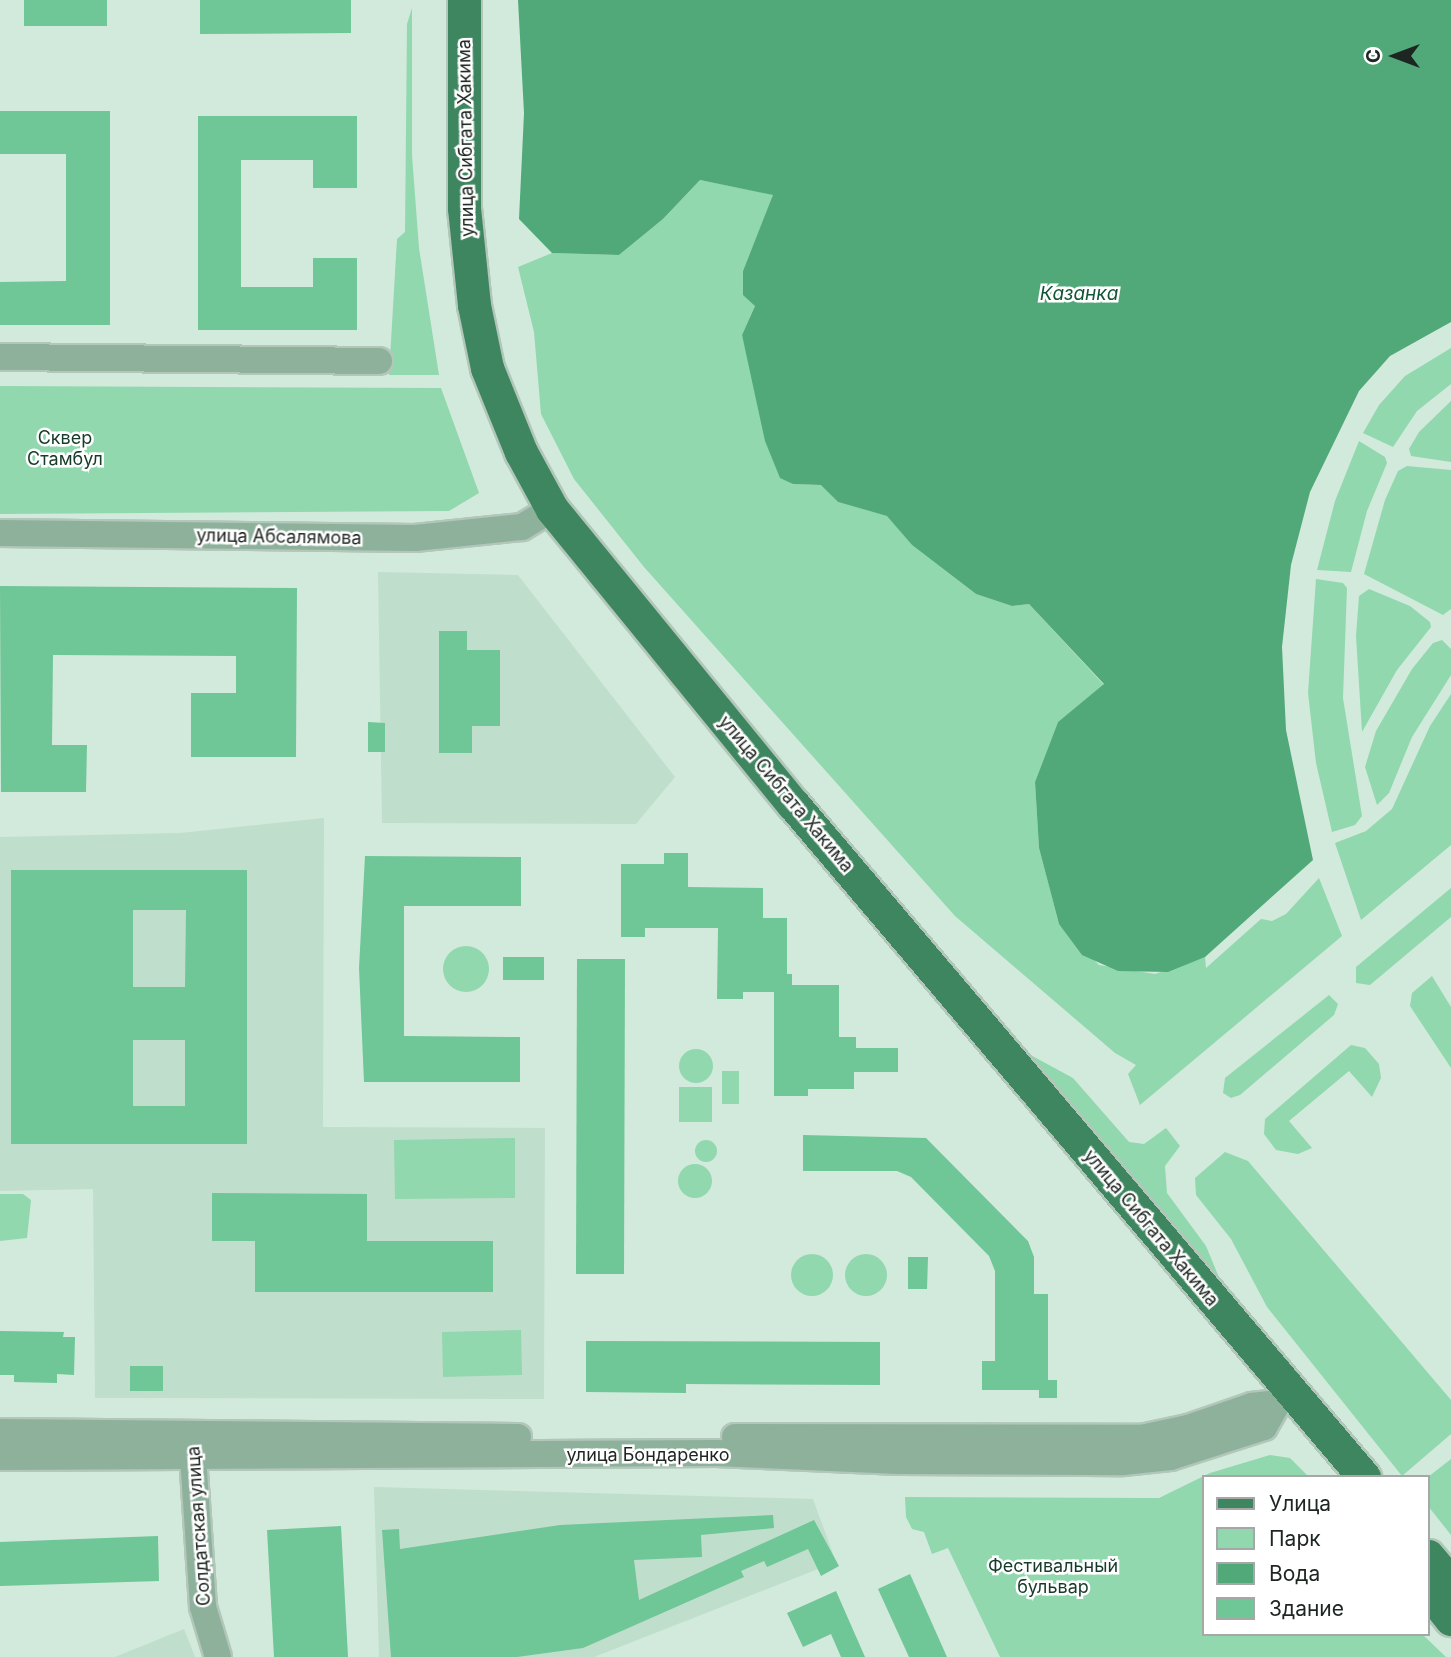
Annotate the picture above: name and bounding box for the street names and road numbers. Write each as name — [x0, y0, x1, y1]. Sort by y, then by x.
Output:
street label: улица Сибгата Хакима — [453, 39, 479, 237]
street label: улица Абсалямова — [196, 525, 362, 549]
street label: улица Сибгата Хакима — [714, 711, 858, 877]
street label: улица Сибгата Хакима — [1079, 1145, 1223, 1311]
street label: улица Бондаренко — [567, 1444, 729, 1466]
street label: Солдатская улица — [183, 1445, 215, 1607]

